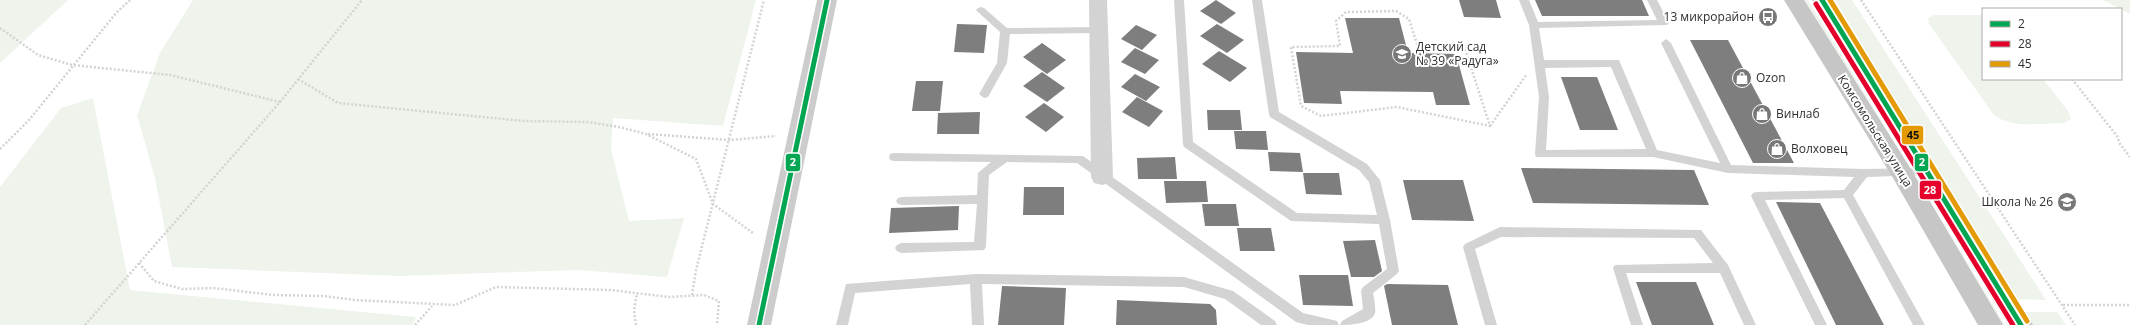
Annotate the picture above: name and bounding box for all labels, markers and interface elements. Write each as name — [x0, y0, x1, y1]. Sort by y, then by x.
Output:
bus stop icon: 13 микрорайон — [1757, 6, 1779, 28]
place label: 13 микрорайон — [1664, 8, 1754, 25]
legend — [1982, 8, 2122, 80]
text: 2 — [2018, 15, 2025, 32]
text: 28 — [2018, 35, 2032, 52]
place label: Детский сад № 39 «Радуга» — [1416, 38, 1499, 69]
school or university icon: Детский сад № 39 «Радуга» — [1391, 43, 1413, 65]
text: 45 — [2018, 55, 2032, 72]
shop icon: Ozon — [1731, 67, 1753, 89]
place label: Ozon — [1756, 69, 1786, 86]
street label: Комсомольская улица — [1834, 71, 1917, 190]
shop icon: Винлаб — [1751, 103, 1773, 125]
place label: Винлаб — [1776, 105, 1820, 122]
line badge: 45 — [1901, 125, 1924, 145]
text: 45 — [1907, 127, 1919, 142]
shop icon: Волховец — [1766, 138, 1788, 160]
place label: Волховец — [1791, 140, 1848, 157]
line badge: 2 — [785, 153, 801, 172]
line badge: 2 — [1914, 153, 1929, 172]
text: 2 — [790, 154, 796, 169]
text: 2 — [1919, 154, 1925, 169]
line badge: 28 — [1919, 180, 1942, 200]
text: 28 — [1924, 182, 1936, 197]
school or university icon: Школа № 26 — [2056, 191, 2078, 213]
place label: Школа № 26 — [1981, 193, 2053, 210]

